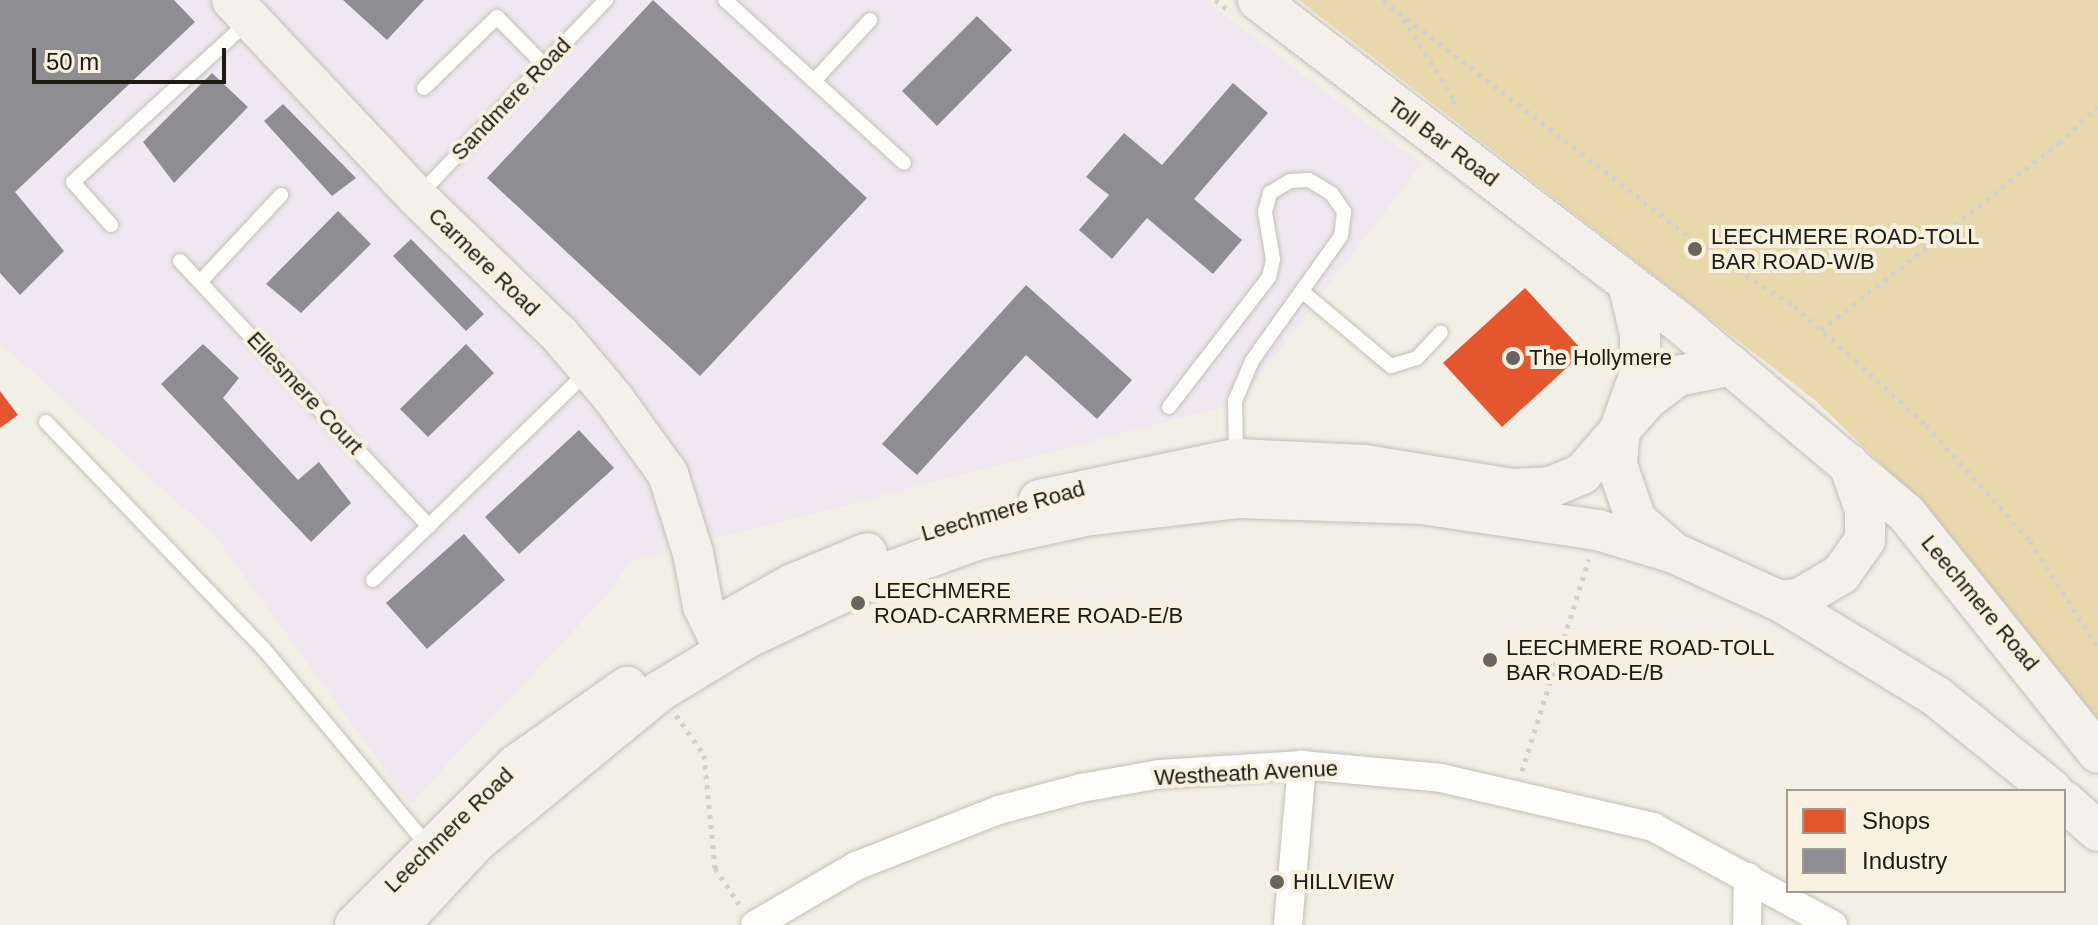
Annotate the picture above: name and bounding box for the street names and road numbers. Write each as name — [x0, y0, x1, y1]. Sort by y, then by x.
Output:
street label: Sandmere Road — [446, 32, 576, 166]
street label: Toll Bar Road — [1382, 92, 1504, 192]
street label: Carmere Road — [423, 202, 545, 322]
street label: Ellesmere Court — [242, 326, 368, 460]
street label: Leechmere Road — [918, 475, 1088, 547]
street label: Leechmere Road — [1916, 530, 2044, 676]
street label: Westheath Avenue — [1153, 755, 1339, 791]
street label: Leechmere Road — [379, 762, 519, 898]

